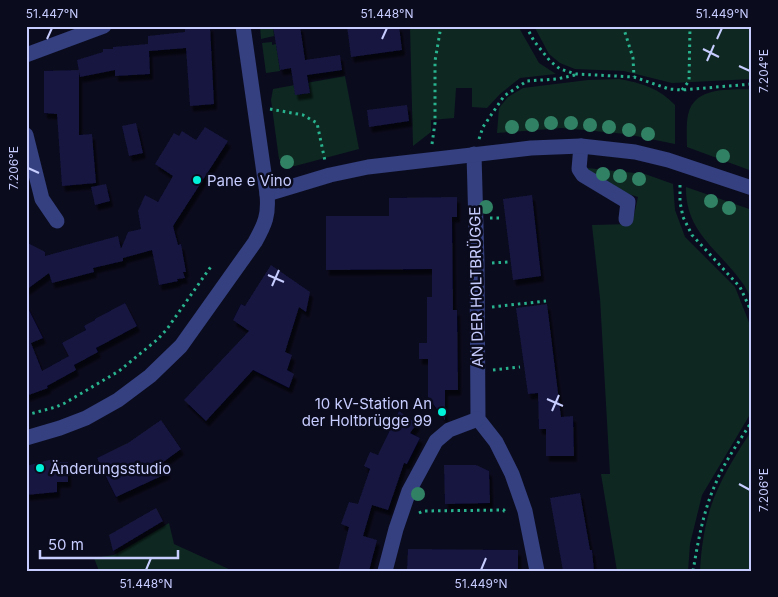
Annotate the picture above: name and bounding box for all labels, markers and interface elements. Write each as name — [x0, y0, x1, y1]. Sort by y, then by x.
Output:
text: 51.447°N — [26, 6, 78, 21]
text: 51.448°N — [361, 6, 413, 21]
text: 51.449°N — [695, 6, 749, 21]
text: 7.204°E — [756, 49, 771, 93]
text: 7.206°E — [6, 146, 21, 190]
place label: Pane e Vino — [207, 171, 292, 190]
marker: Pane e Vino — [191, 174, 203, 186]
street label: AN DER HOLTBRÜGGE — [465, 206, 487, 368]
place label: 10 kV-Station An der Holtbrügge 99 — [302, 394, 432, 430]
marker: 10 kV-Station An der Holtbrügge 99 — [436, 406, 448, 418]
place label: Änderungsstudio — [50, 459, 171, 478]
marker: Änderungsstudio — [34, 462, 46, 474]
text: 7.206°E — [756, 468, 771, 512]
scale bar — [40, 527, 178, 559]
text: 50 m — [48, 535, 84, 554]
text: 51.448°N — [120, 576, 172, 591]
text: 51.449°N — [454, 576, 508, 591]

